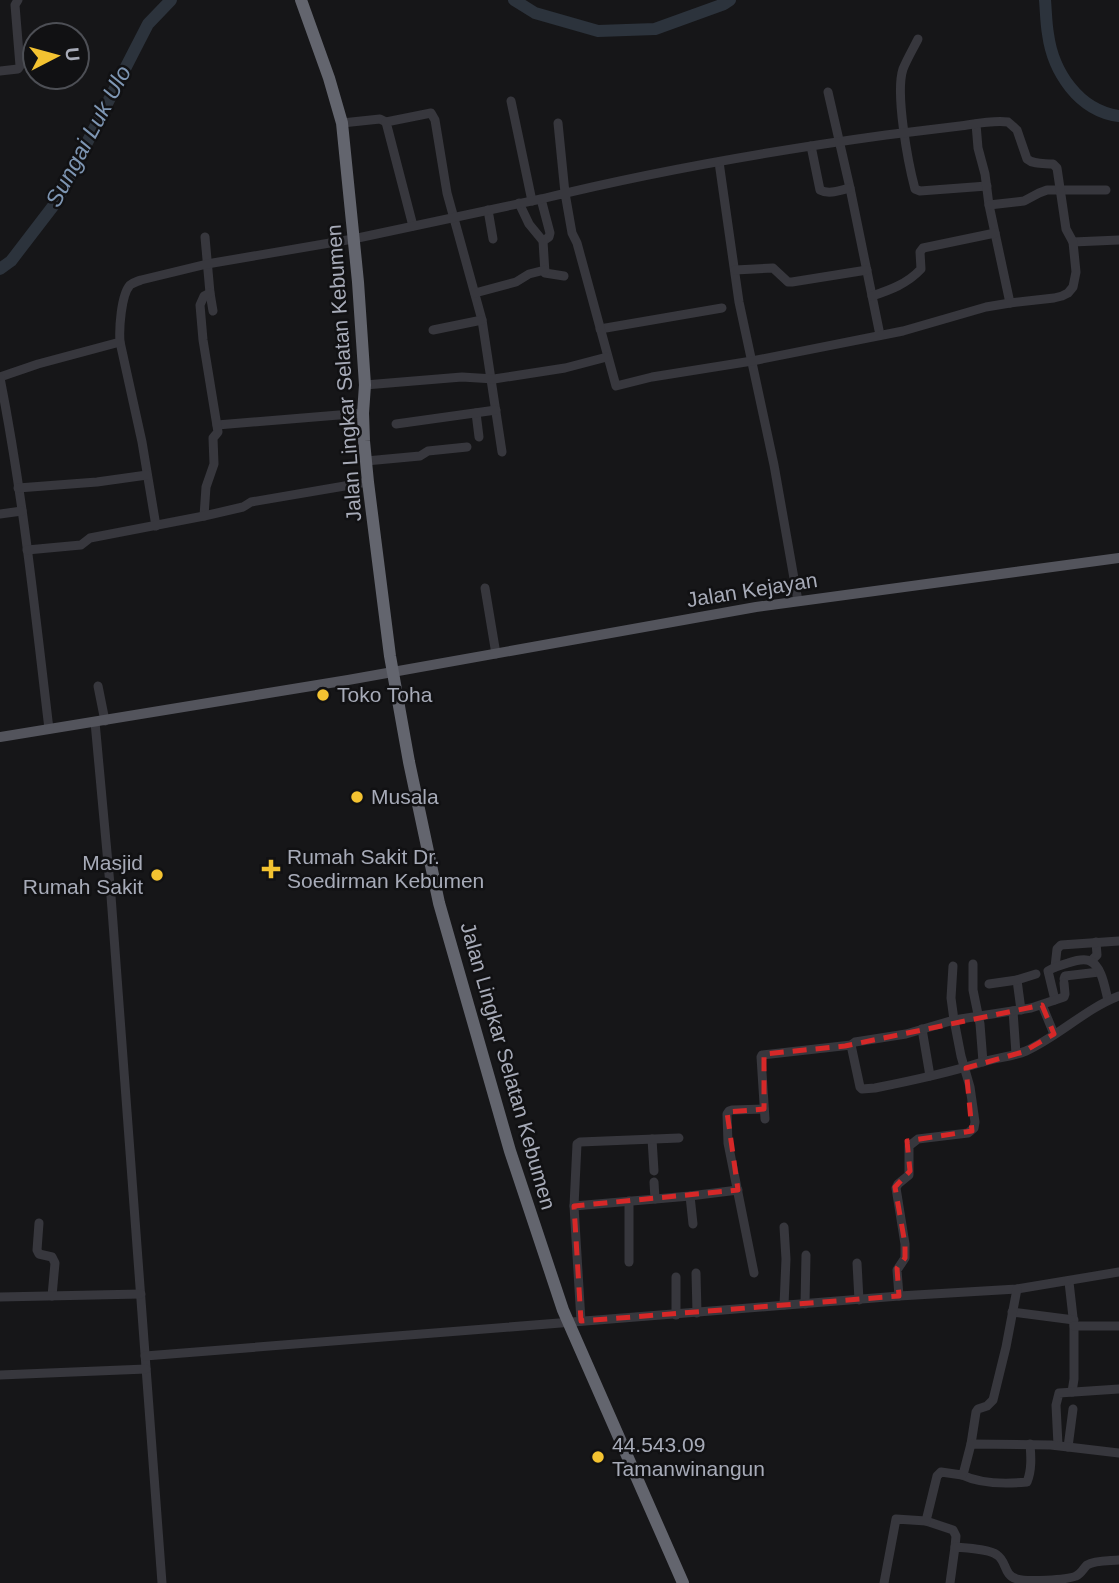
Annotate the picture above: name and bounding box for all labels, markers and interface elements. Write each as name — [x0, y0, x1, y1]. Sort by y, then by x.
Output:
north arrow — [21, 21, 91, 91]
text: U — [61, 46, 84, 62]
water label: Sungai Luk Ulo — [40, 61, 136, 211]
street label: Jalan Lingkar Selatan Kebumen — [322, 224, 365, 522]
street label: Jalan Kejayan — [685, 568, 819, 611]
place label: Toko Toha — [337, 683, 433, 706]
marker: Toko Toha — [315, 687, 331, 703]
place label: Musala — [371, 785, 439, 808]
marker: Musala — [349, 789, 365, 805]
place label: Rumah Sakit Dr. Soedirman Kebumen — [287, 845, 484, 892]
place label: Masjid Rumah Sakit — [23, 851, 143, 898]
marker: Rumah Sakit Dr. Soedirman Kebumen — [261, 859, 281, 879]
marker: Masjid Rumah Sakit — [149, 867, 165, 883]
street label: Jalan Lingkar Selatan Kebumen — [456, 920, 561, 1212]
place label: 44.543.09 Tamanwinangun — [612, 1433, 765, 1480]
marker: 44.543.09 Tamanwinangun — [590, 1449, 606, 1465]

